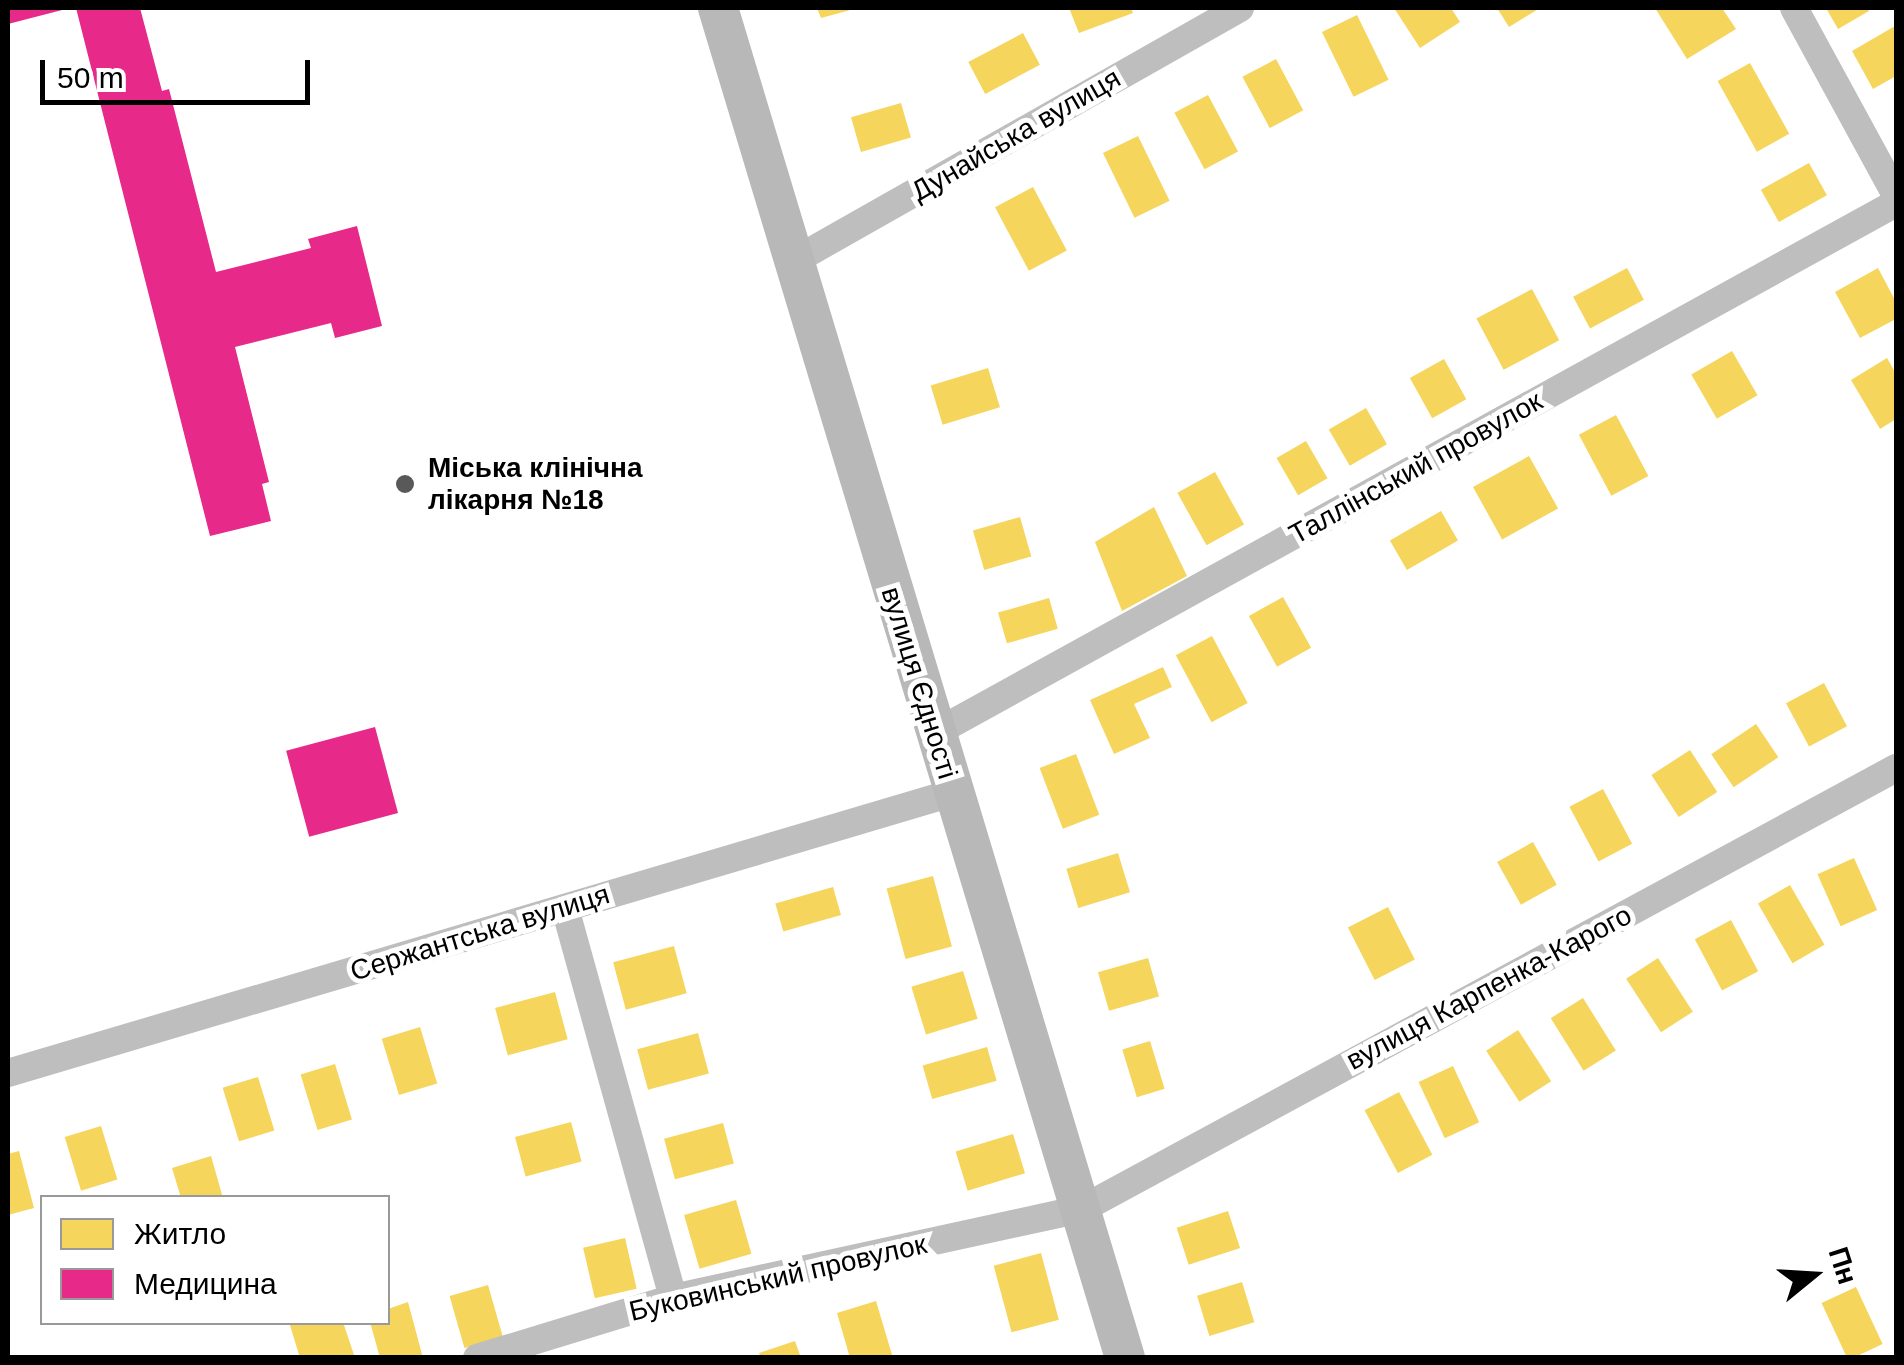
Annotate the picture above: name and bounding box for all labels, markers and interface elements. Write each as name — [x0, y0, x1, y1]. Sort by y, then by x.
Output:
scale bar — [45, 40, 315, 102]
text: 50 m — [57, 61, 124, 94]
street label: Дунайська вулиця — [905, 61, 1127, 209]
street label: Таллінський провулок — [1284, 384, 1548, 552]
place label: Міська клінічна лікарня №18 — [428, 451, 643, 517]
marker: Міська клінічна лікарня №18 — [392, 471, 418, 497]
street label: вулиця Єдності — [874, 583, 964, 783]
street label: Сержантська вулиця — [346, 878, 614, 988]
street label: вулиця Карпенка-Карого — [1341, 898, 1637, 1078]
legend — [40, 1195, 390, 1325]
text: Житло — [134, 1217, 226, 1250]
north arrow — [1764, 1225, 1864, 1325]
street label: Буковинський провулок — [626, 1227, 930, 1329]
text: Пн — [1823, 1243, 1863, 1288]
text: Медицина — [134, 1267, 277, 1300]

